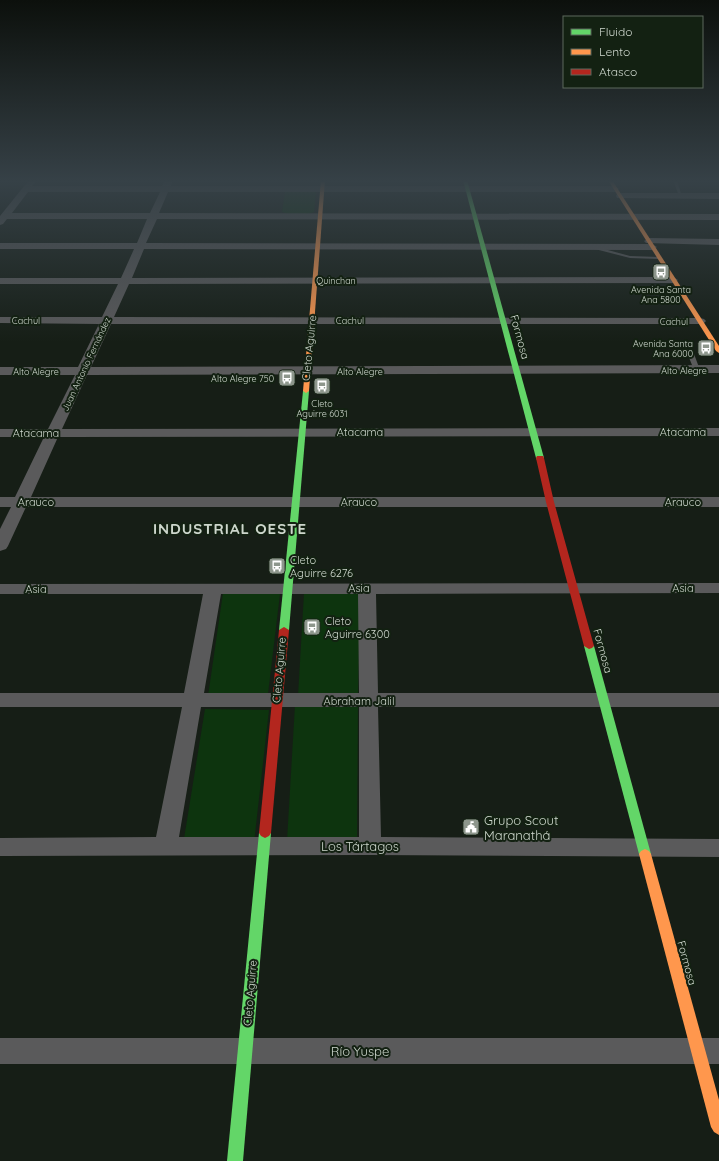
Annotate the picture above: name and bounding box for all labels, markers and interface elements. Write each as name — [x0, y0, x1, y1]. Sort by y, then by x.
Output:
legend — [563, 16, 703, 88]
text: Fluido — [599, 24, 632, 39]
text: Lento — [599, 44, 630, 59]
text: Atasco — [599, 64, 637, 79]
bus stop icon: Avenida Santa Ana 5800 — [651, 262, 671, 282]
street label: Quinchan — [316, 275, 356, 286]
place label: Avenida Santa Ana 5800 — [631, 284, 691, 305]
street label: Formosa — [507, 313, 533, 361]
street label: Cleto Aguirre — [299, 314, 319, 382]
street label: Cachul — [12, 315, 40, 326]
street label: Juan Antonio Fernández — [59, 315, 113, 413]
street label: Cachul — [336, 315, 364, 326]
street label: Cachul — [660, 316, 688, 327]
place label: Avenida Santa Ana 6000 — [633, 338, 693, 359]
bus stop icon: Avenida Santa Ana 6000 — [696, 338, 716, 358]
street label: Alto Alegre — [661, 365, 707, 376]
street label: Alto Alegre — [13, 366, 59, 377]
street label: Alto Alegre — [337, 366, 383, 377]
bus stop icon: Alto Alegre 750 — [277, 368, 297, 388]
place label: Alto Alegre 750 — [211, 373, 274, 384]
bus stop icon: Cleto Aguirre 6031 — [312, 376, 332, 396]
place label: Cleto Aguirre 6031 — [297, 398, 347, 419]
street label: Atacama — [337, 425, 383, 439]
street label: Atacama — [660, 425, 706, 439]
street label: Atacama — [13, 426, 59, 440]
street label: Arauco — [18, 495, 55, 509]
street label: Arauco — [341, 495, 378, 509]
street label: Arauco — [665, 495, 702, 509]
district label: INDUSTRIAL OESTE — [153, 519, 307, 538]
place label: Cleto Aguirre 6276 — [290, 553, 353, 580]
bus stop icon: Cleto Aguirre 6276 — [267, 556, 287, 576]
street label: Asia — [348, 581, 370, 595]
street label: Asia — [672, 581, 694, 595]
street label: Asia — [25, 582, 47, 596]
place label: Cleto Aguirre 6300 — [325, 614, 390, 641]
bus stop icon: Cleto Aguirre 6300 — [302, 617, 322, 637]
street label: Formosa — [590, 627, 616, 675]
street label: Cleto Aguirre — [269, 636, 289, 704]
street label: Abraham Jalil — [324, 694, 394, 708]
place label: Grupo Scout Maranathá — [484, 812, 558, 843]
public building icon: Grupo Scout Maranathá — [461, 817, 481, 837]
street label: Los Tártagos — [321, 838, 399, 854]
street label: Formosa — [674, 939, 700, 987]
street label: Cleto Aguirre — [240, 959, 260, 1027]
street label: Río Yuspe — [331, 1043, 389, 1059]

